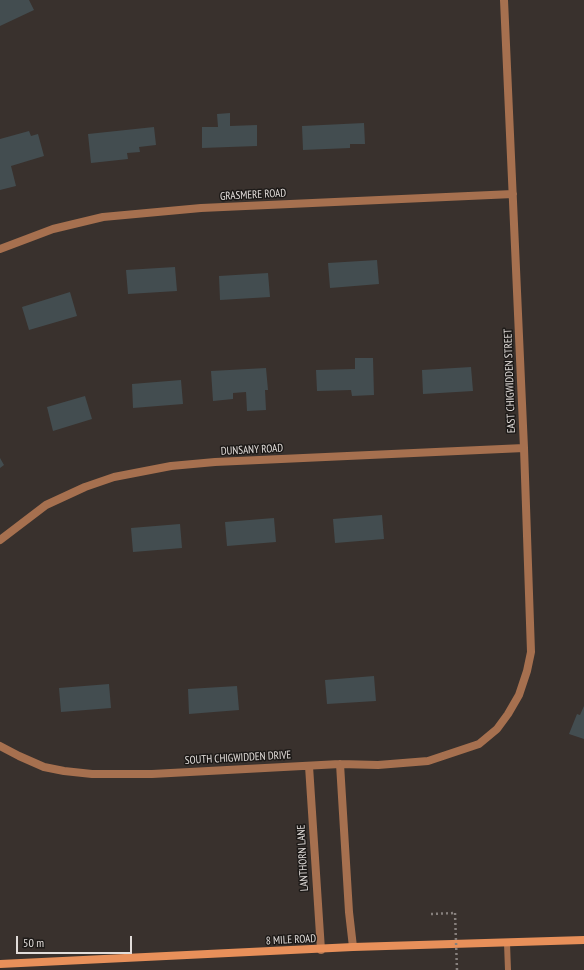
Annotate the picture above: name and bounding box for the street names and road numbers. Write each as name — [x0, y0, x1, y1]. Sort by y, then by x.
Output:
street label: GRASMERE ROAD — [220, 187, 286, 203]
street label: EAST CHIGWIDDEN STREET — [502, 329, 518, 433]
street label: DUNSANY ROAD — [221, 442, 283, 458]
street label: SOUTH CHIGWIDDEN DRIVE — [185, 749, 291, 767]
street label: LANTHORN LANE — [295, 824, 311, 892]
street label: 8 MILE ROAD — [266, 932, 316, 948]

